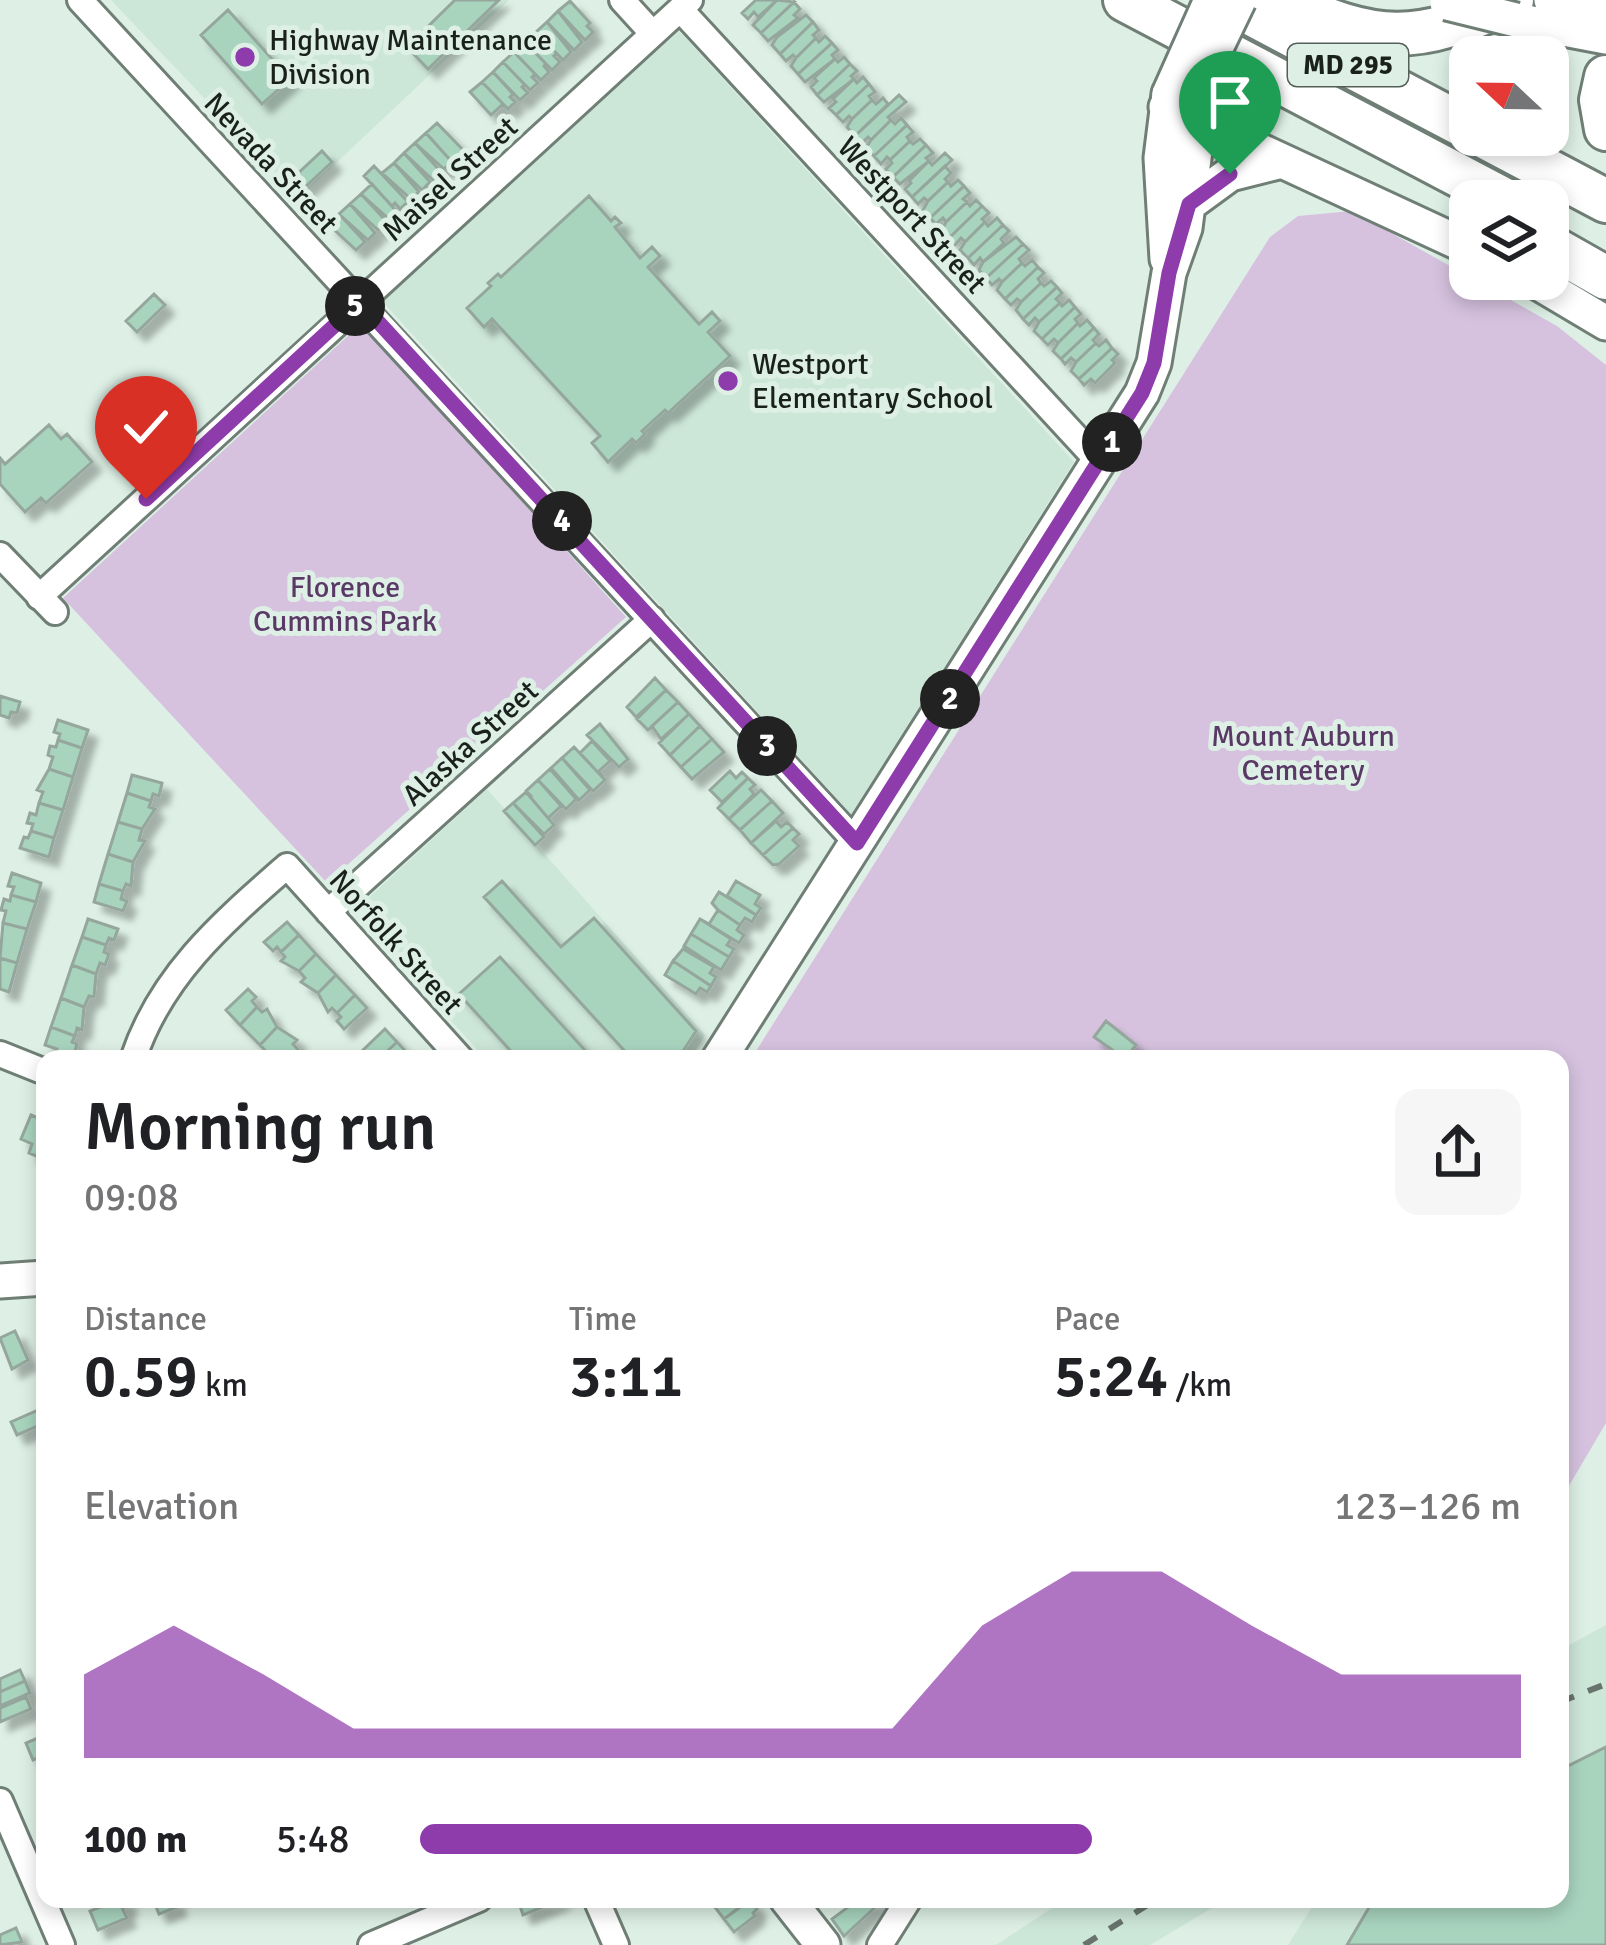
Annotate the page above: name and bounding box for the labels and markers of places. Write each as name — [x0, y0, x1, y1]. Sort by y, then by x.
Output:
place label: Highway Maintenance Division — [269, 22, 552, 93]
marker: Highway Maintenance Division — [232, 44, 258, 70]
pin — [1179, 51, 1281, 174]
pin: 5 — [325, 276, 385, 336]
place label: Westport Elementary School — [752, 346, 993, 417]
marker: Westport Elementary School — [715, 368, 741, 394]
pin — [95, 376, 197, 499]
pin: 1 — [1082, 412, 1142, 472]
pin: 4 — [532, 491, 592, 551]
pin: 2 — [920, 669, 980, 729]
pin: 3 — [737, 716, 797, 776]

